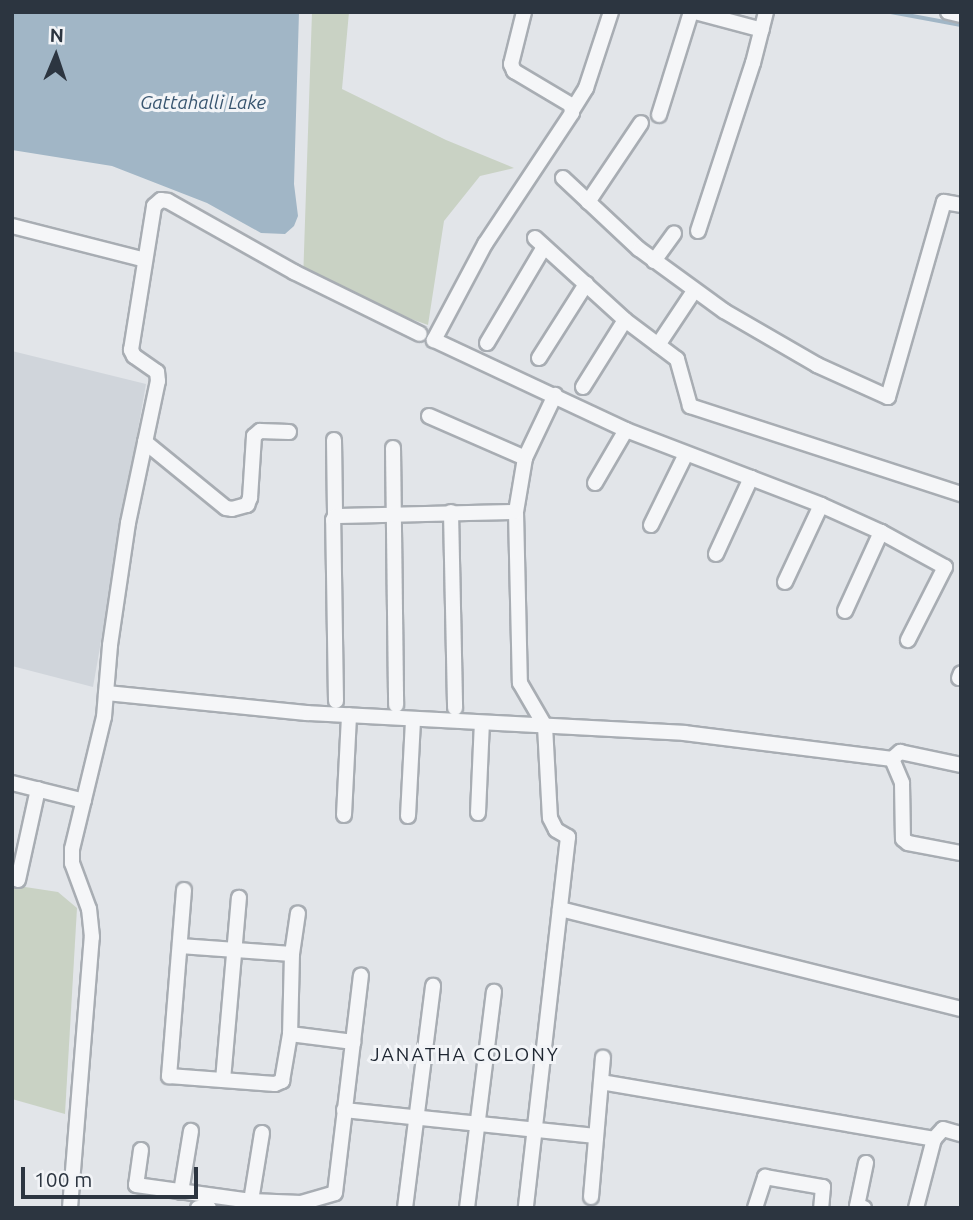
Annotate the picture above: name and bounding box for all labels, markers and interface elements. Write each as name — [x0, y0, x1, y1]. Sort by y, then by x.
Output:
north arrow — [21, 21, 91, 91]
text: N — [49, 24, 64, 46]
water label: Gattahalli Lake — [140, 92, 266, 114]
district label: JANATHA COLONY — [372, 1044, 558, 1066]
scale bar — [24, 1154, 201, 1198]
text: 100 m — [34, 1167, 92, 1191]

